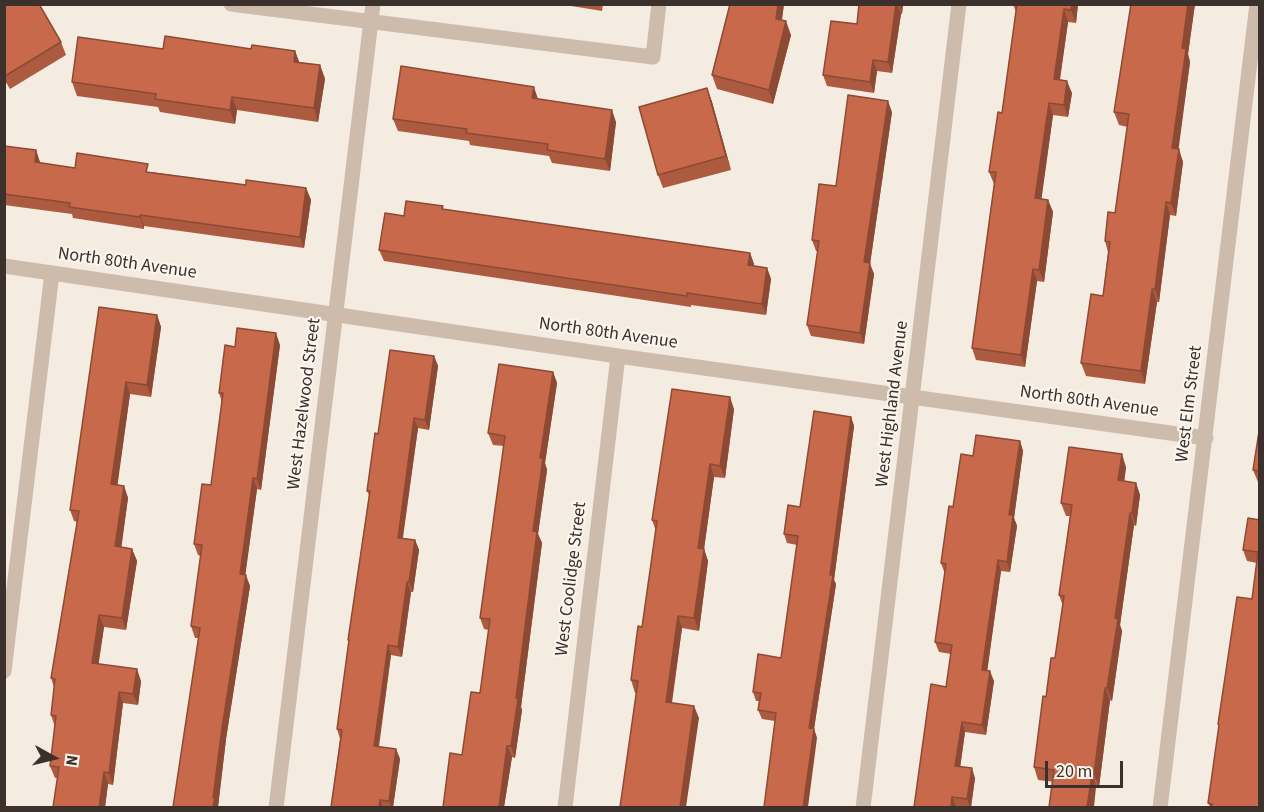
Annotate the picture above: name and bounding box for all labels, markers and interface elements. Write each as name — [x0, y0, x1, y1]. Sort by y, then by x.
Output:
street label: North 80th Avenue — [56, 244, 198, 284]
street label: North 80th Avenue — [537, 314, 679, 354]
street label: West Hazelwood Street — [284, 317, 326, 491]
street label: West Highland Avenue — [872, 320, 914, 488]
street label: West Elm Street — [1172, 344, 1208, 464]
street label: North 80th Avenue — [1018, 382, 1160, 422]
street label: West Coolidge Street — [552, 501, 592, 657]
north arrow — [24, 728, 84, 788]
scale bar — [1048, 749, 1126, 787]
text: N — [60, 754, 83, 767]
text: 20 m — [1056, 759, 1092, 784]

